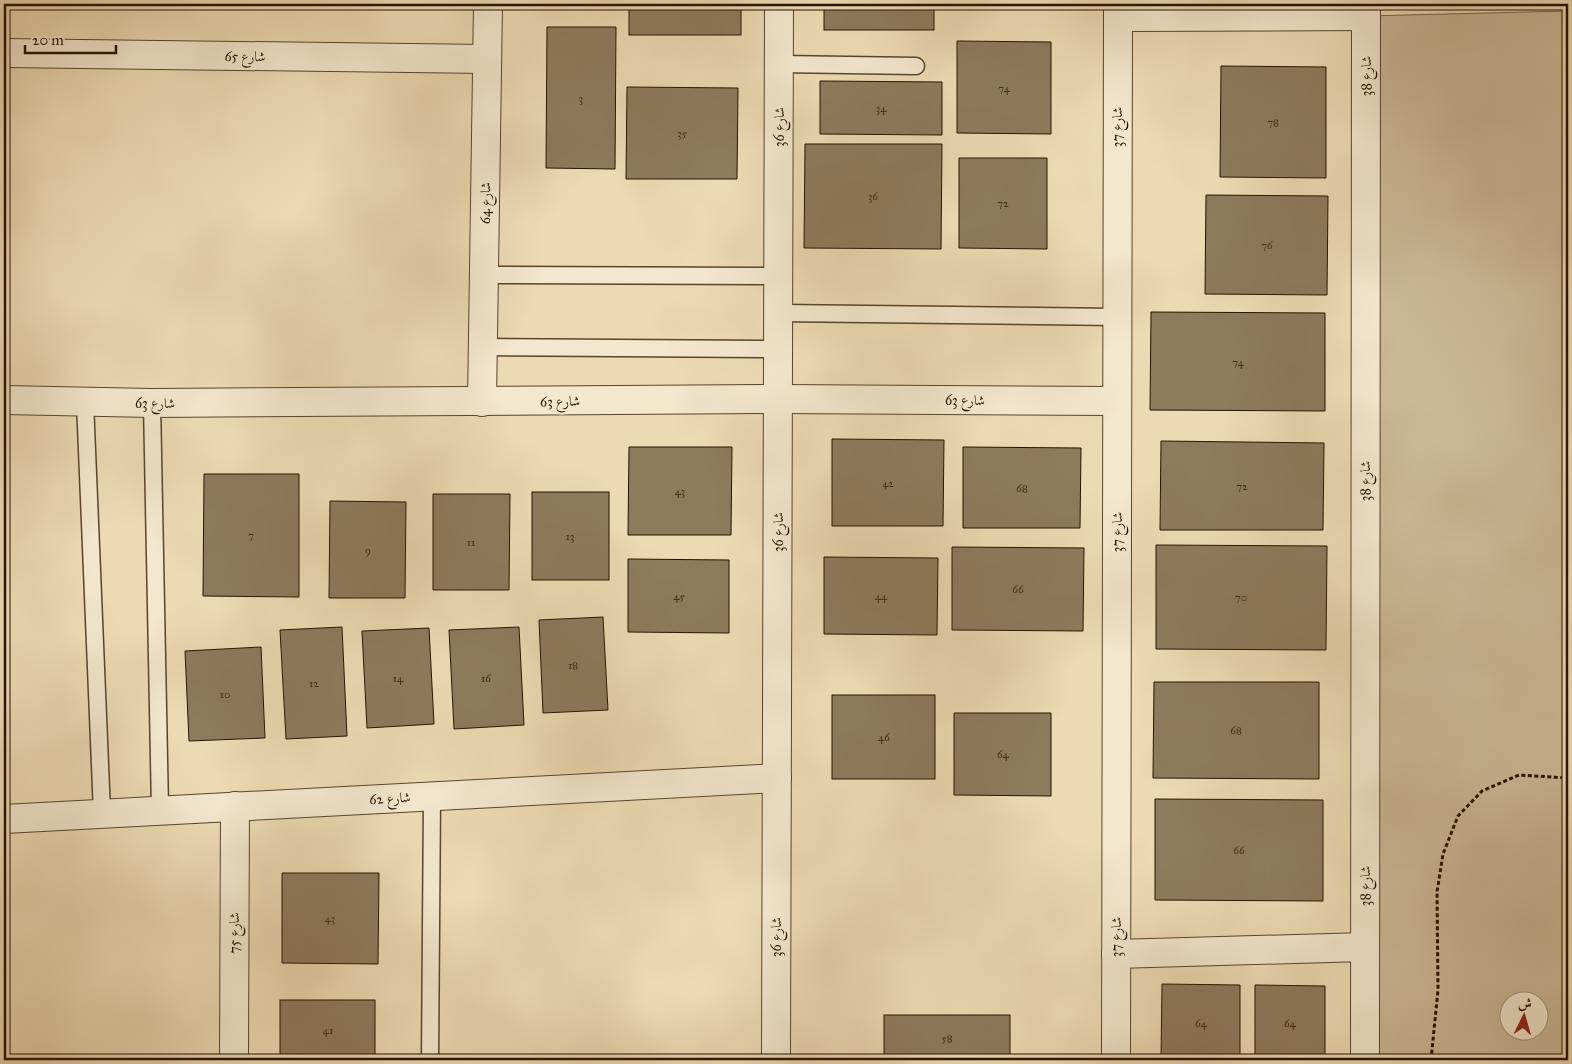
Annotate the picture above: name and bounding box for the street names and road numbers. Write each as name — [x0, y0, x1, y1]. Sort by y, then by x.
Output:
street label: شارع 65 — [224, 48, 266, 68]
street label: شارع 38 — [1358, 56, 1378, 96]
street label: شارع 36 — [771, 107, 791, 147]
street label: شارع 37 — [1109, 107, 1129, 147]
street label: شارع 64 — [477, 182, 497, 224]
street label: شارع 63 — [945, 392, 985, 412]
street label: شارع 63 — [540, 393, 580, 413]
street label: شارع 63 — [135, 395, 175, 415]
street label: شارع 38 — [1357, 461, 1377, 501]
street label: شارع 36 — [770, 512, 790, 552]
street label: شارع 37 — [1109, 512, 1129, 552]
street label: شارع 62 — [369, 789, 411, 811]
street label: شارع 38 — [1357, 866, 1377, 906]
street label: شارع 75 — [226, 912, 246, 954]
street label: شارع 36 — [768, 917, 788, 957]
street label: شارع 37 — [1108, 917, 1128, 957]

